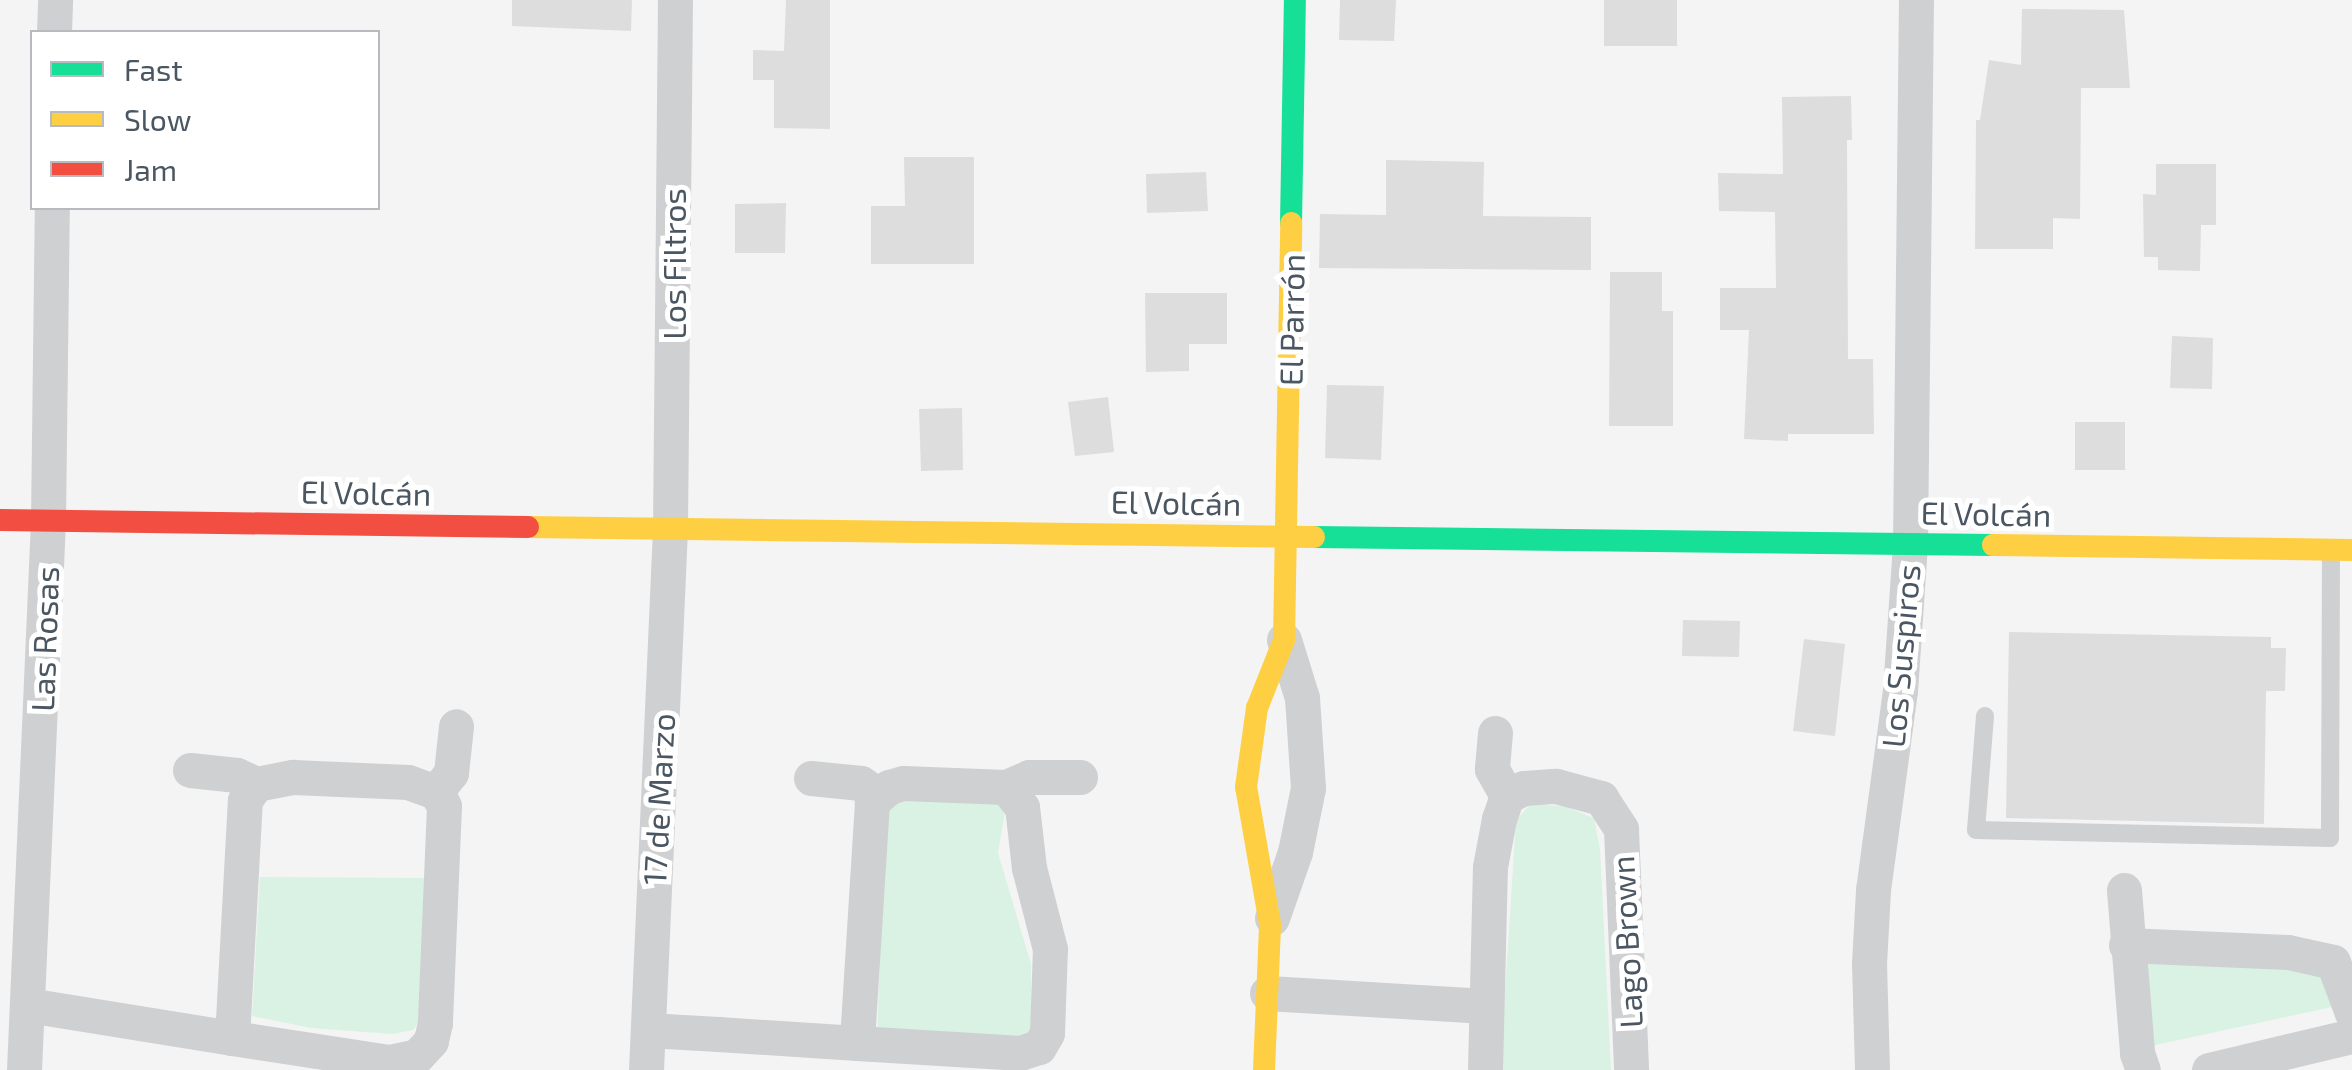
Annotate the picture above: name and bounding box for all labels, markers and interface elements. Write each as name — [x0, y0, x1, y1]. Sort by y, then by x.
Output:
legend — [30, 30, 380, 210]
text: Fast — [124, 51, 183, 87]
text: Slow — [124, 101, 191, 137]
text: Jam — [124, 151, 177, 187]
street label: Los Filtros — [654, 188, 692, 340]
street label: El Parrón — [1271, 253, 1311, 387]
street label: El Volcán — [300, 472, 432, 512]
street label: El Volcán — [1110, 482, 1242, 522]
street label: El Volcán — [1920, 493, 2052, 533]
street label: Los Suspiros — [1873, 563, 1927, 749]
street label: Las Rosas — [22, 566, 66, 712]
street label: 17 de Marzo — [634, 712, 682, 886]
street label: Lago Brown — [1602, 855, 1650, 1029]

